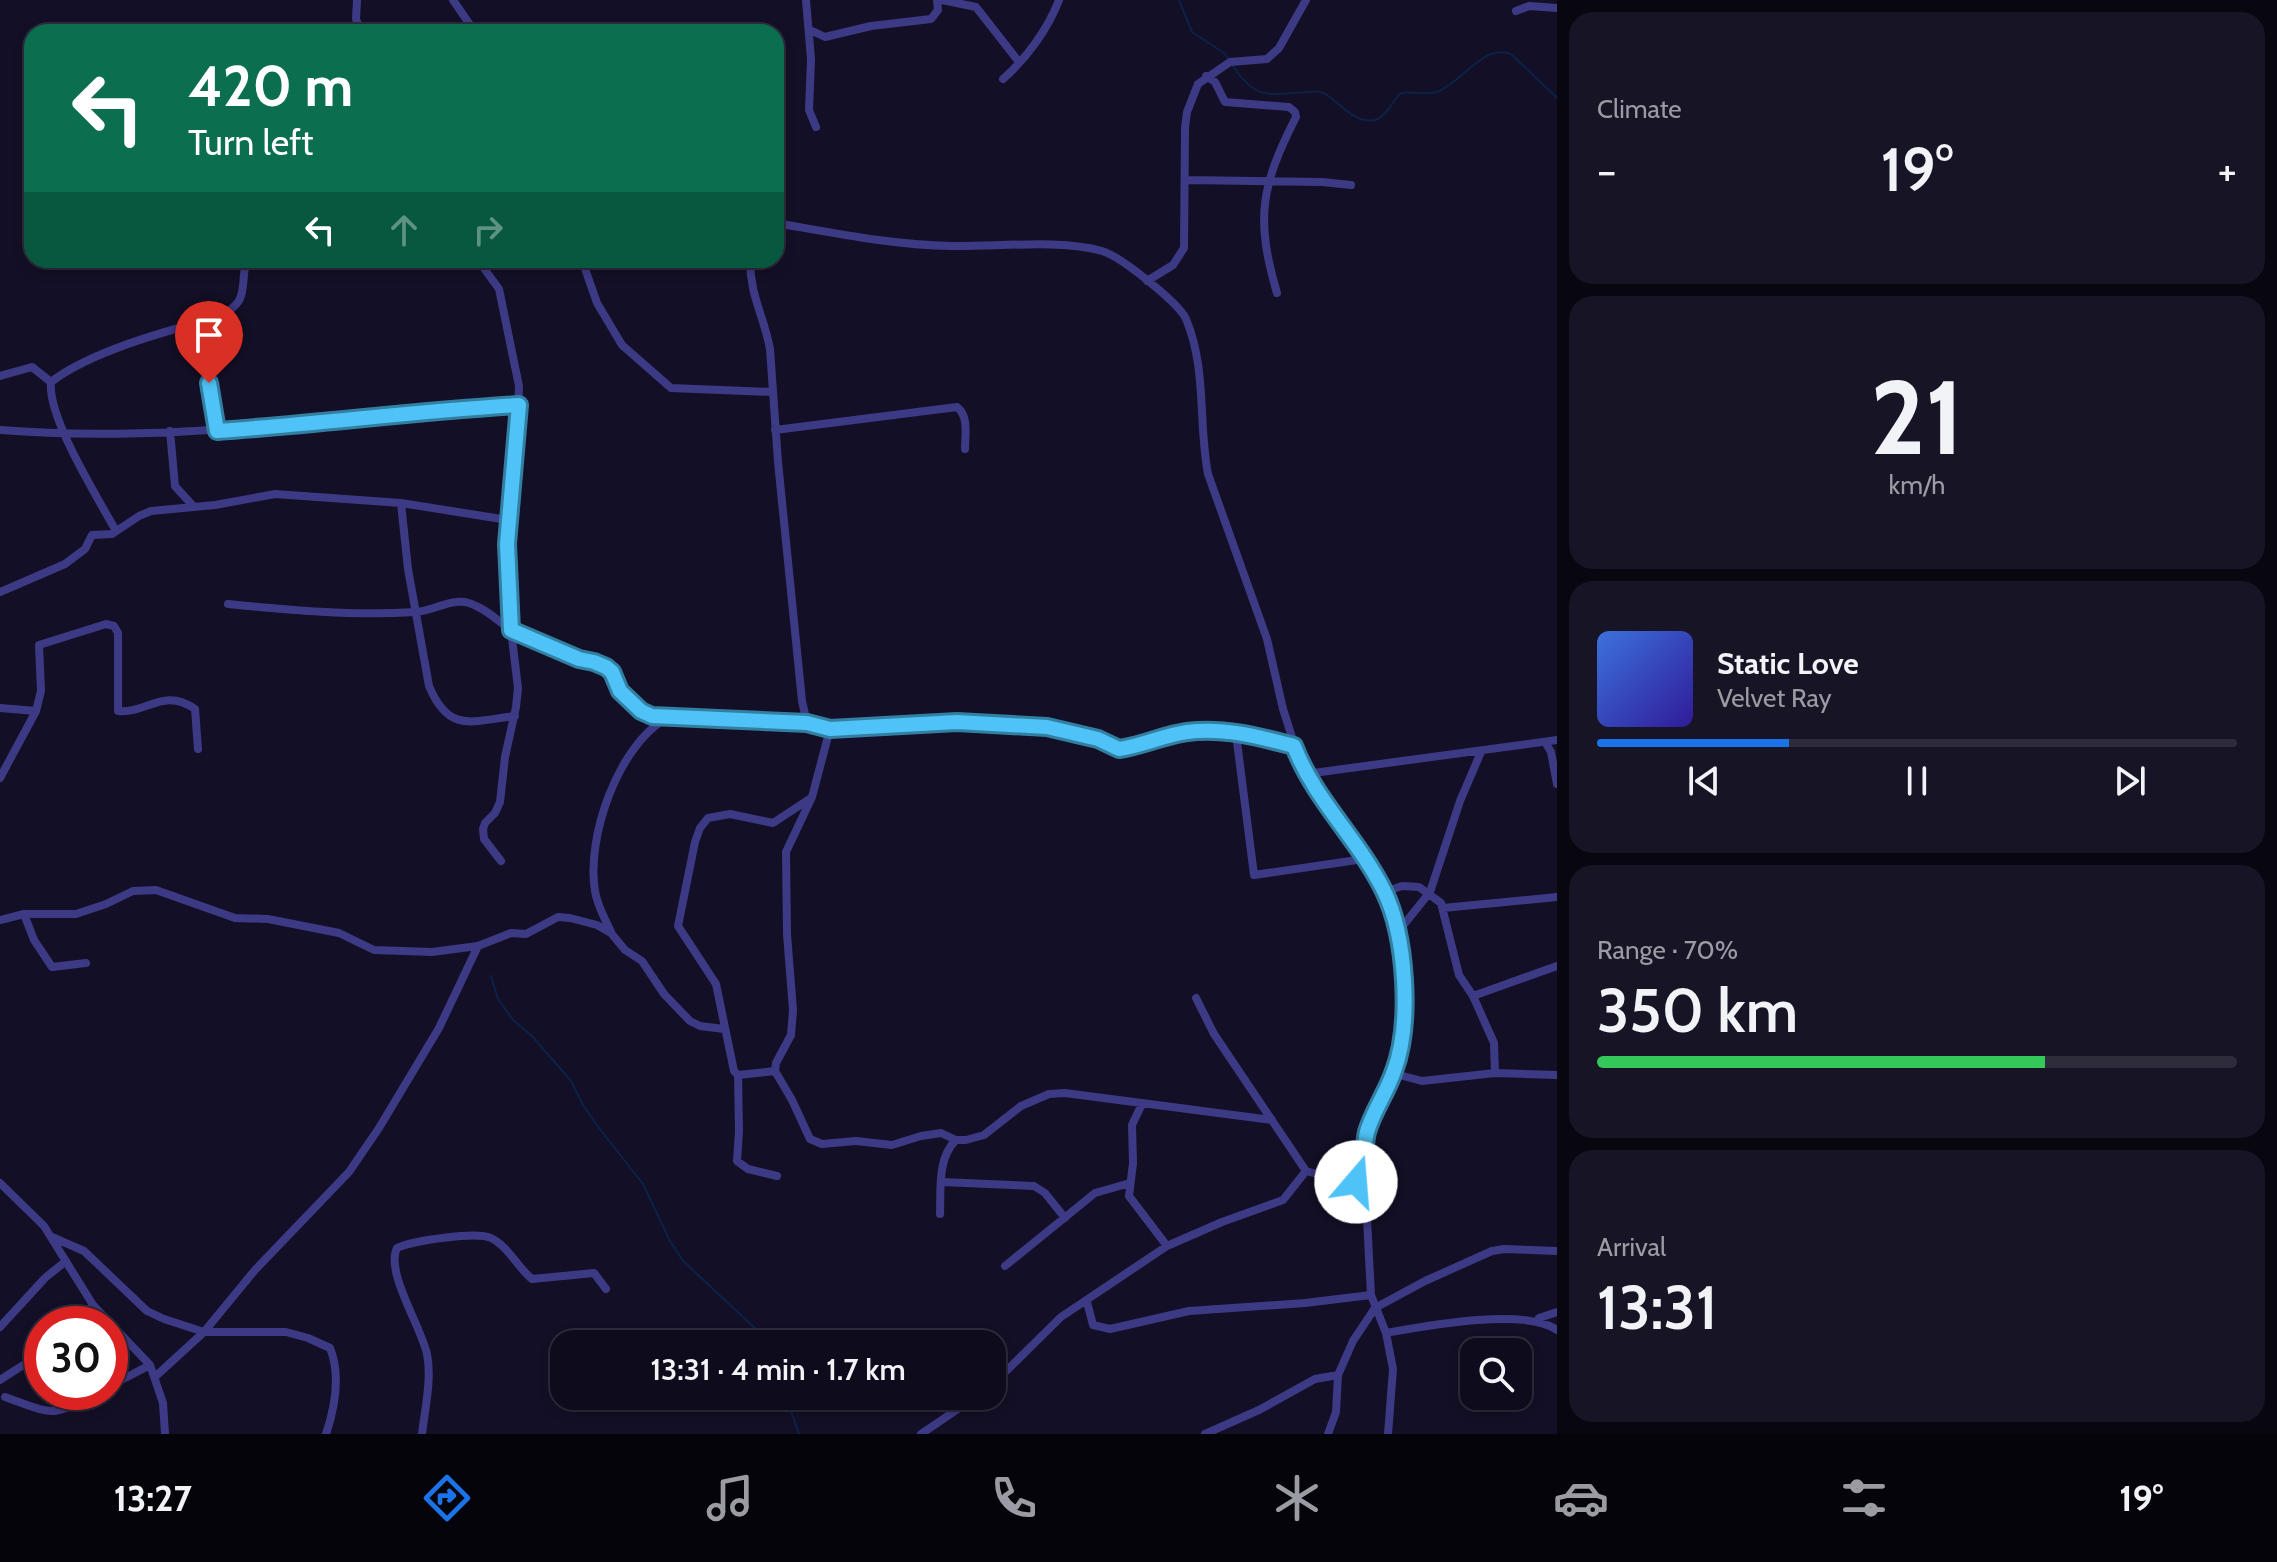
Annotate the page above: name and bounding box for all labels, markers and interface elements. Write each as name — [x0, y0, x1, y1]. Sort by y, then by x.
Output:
text: 420 m — [188, 52, 353, 120]
icon: left — [56, 56, 160, 160]
text: Climate — [1597, 93, 1682, 125]
text: Turn left — [188, 120, 313, 164]
text: 19° — [1881, 133, 1953, 206]
text: − — [1597, 144, 1616, 197]
text: + — [2218, 144, 2237, 197]
icon: left — [298, 208, 342, 252]
icon: ahead — [382, 208, 426, 252]
icon: right — [466, 208, 510, 252]
pin — [175, 301, 243, 383]
icon: arrive — [187, 313, 231, 357]
text: 21 — [1870, 354, 1964, 480]
text: km/h — [1889, 469, 1945, 501]
text: Static Love — [1717, 645, 1859, 682]
text: Velvet Ray — [1717, 682, 1832, 714]
icon: previous — [1682, 759, 1726, 803]
icon: pause — [1895, 759, 1939, 803]
icon: next — [2108, 759, 2152, 803]
text: Range · 70% — [1597, 934, 1738, 966]
text: 350 km — [1597, 974, 1798, 1047]
position arrow — [1314, 1140, 1398, 1224]
text: Arrival — [1597, 1231, 1666, 1263]
text: 13:31 — [1597, 1271, 1717, 1344]
speed limit sign: 30 — [24, 1306, 128, 1410]
map controls — [1460, 1338, 1532, 1410]
button: search — [1460, 1338, 1532, 1410]
text: 13:31 · 4 min · 1.7 km — [650, 1351, 906, 1388]
icon: directions — [419, 1470, 475, 1526]
icon: music — [702, 1470, 758, 1526]
icon: phone — [986, 1470, 1042, 1526]
icon: climate — [1269, 1470, 1325, 1526]
icon: car — [1553, 1470, 1609, 1526]
icon: filters — [1836, 1470, 1892, 1526]
text: 13:27 — [114, 1476, 192, 1520]
text: 19° — [2119, 1476, 2163, 1520]

